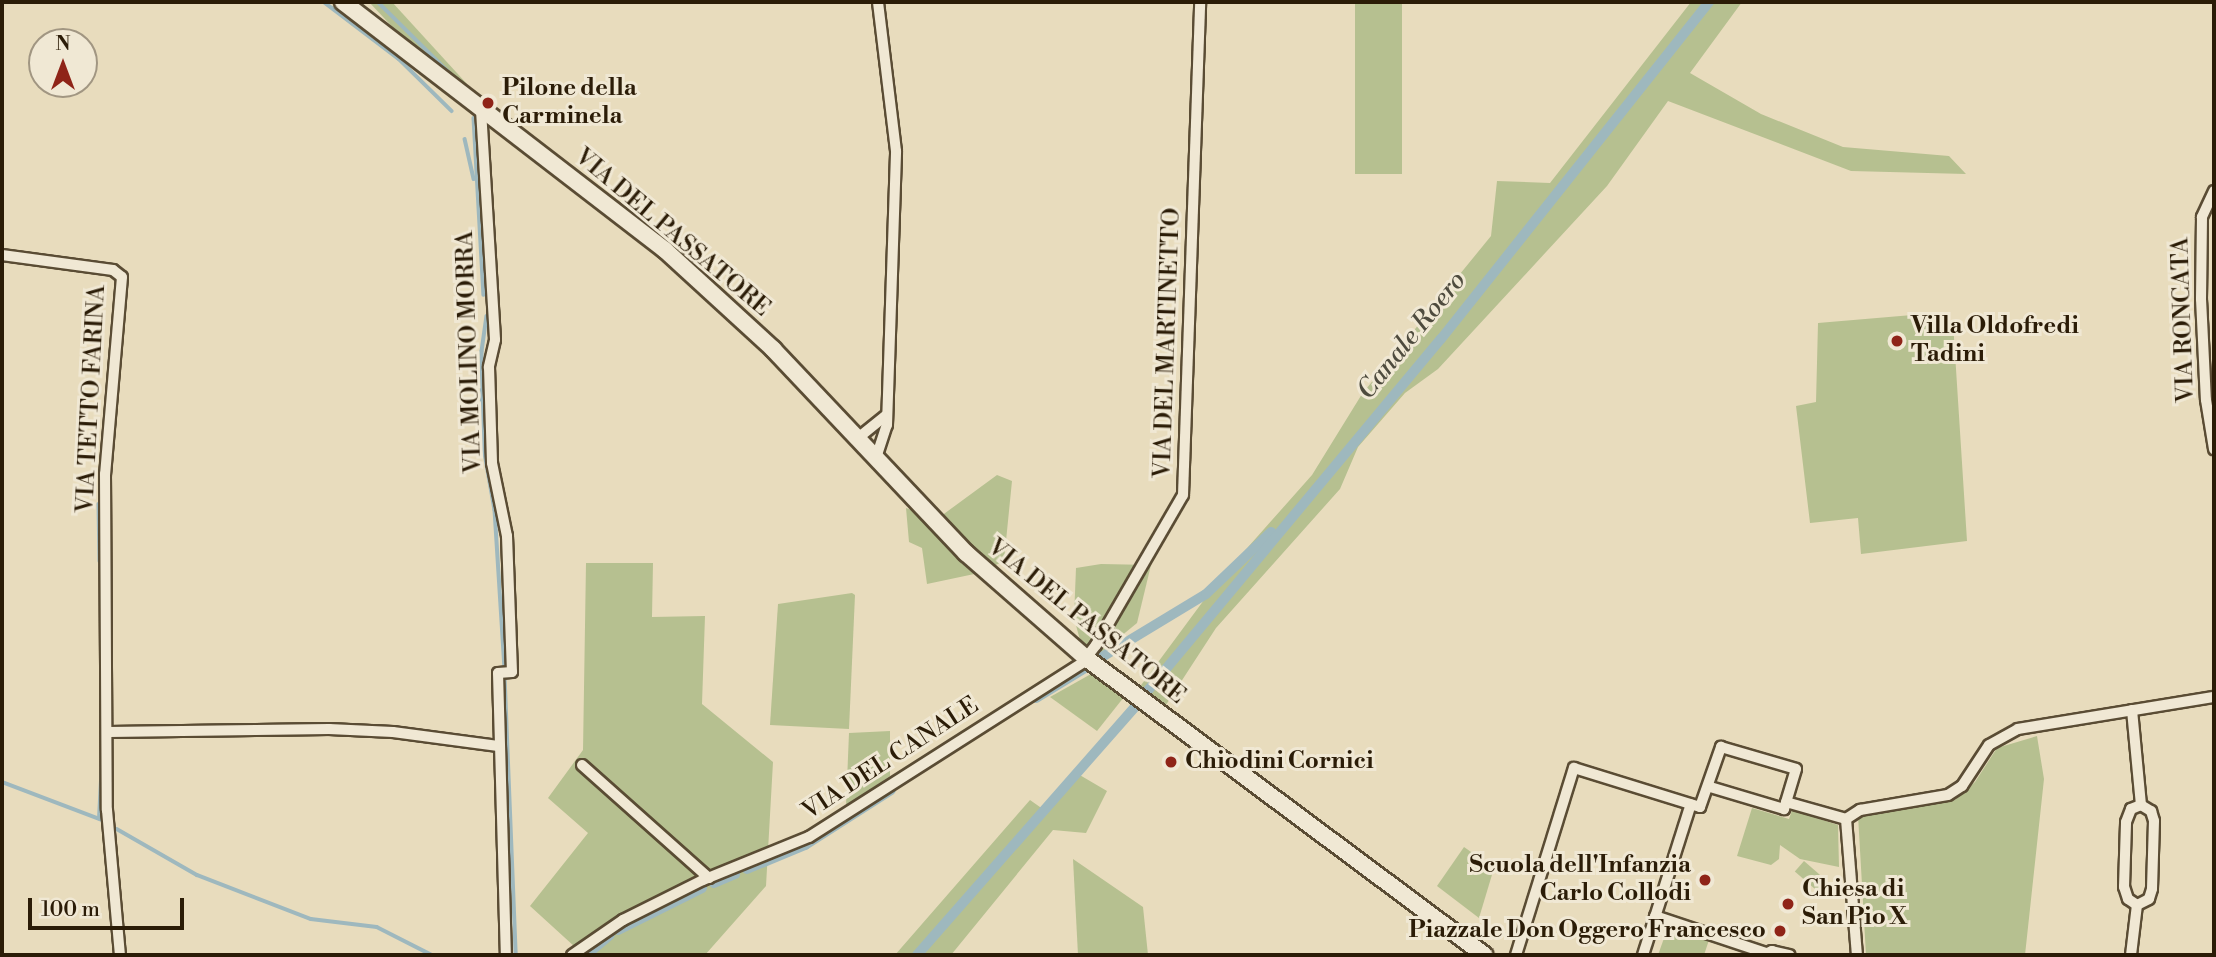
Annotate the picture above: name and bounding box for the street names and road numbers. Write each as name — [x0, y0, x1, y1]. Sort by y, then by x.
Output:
street label: VIA DEL PASSATORE — [568, 143, 776, 323]
street label: VIA DEL MARTINETTO — [1149, 207, 1187, 479]
street label: VIA MOLINO MORRA — [451, 230, 489, 474]
street label: VIA RONCATA — [2167, 237, 2201, 403]
street label: VIA TETTO FARINA — [72, 284, 112, 514]
street label: VIA DEL PASSATORE — [981, 533, 1191, 711]
street label: VIA DEL CANALE — [798, 691, 984, 827]

